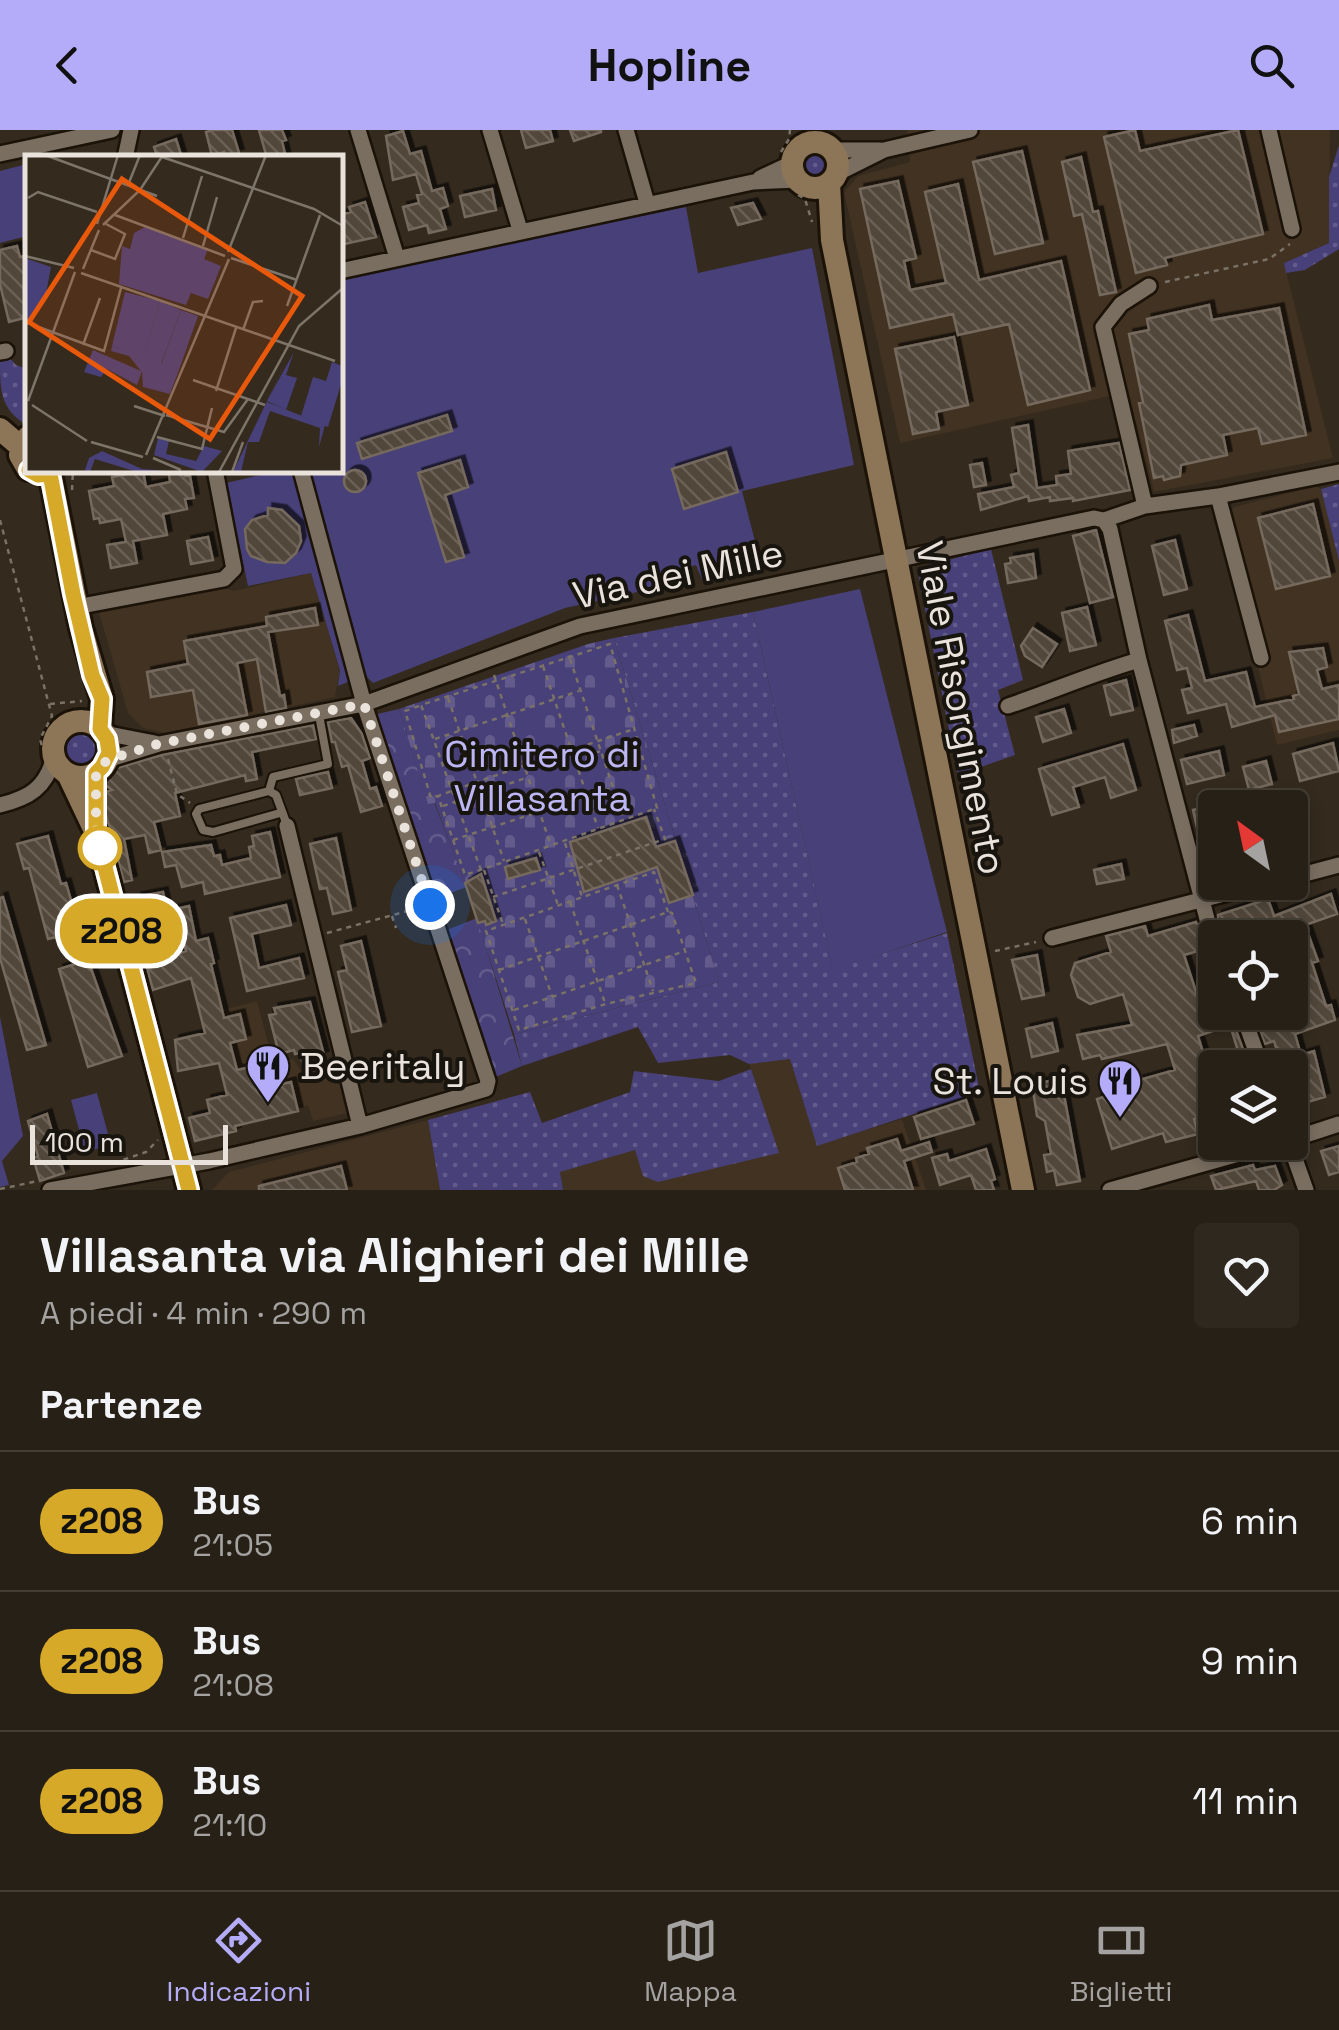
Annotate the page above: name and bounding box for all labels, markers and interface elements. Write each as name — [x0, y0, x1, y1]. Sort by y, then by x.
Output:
text: Hopline — [588, 37, 751, 94]
icon: back — [40, 38, 95, 93]
icon: search — [1244, 38, 1299, 93]
inset map — [25, 155, 342, 472]
street label: Via dei Mille — [568, 528, 788, 620]
street label: Viale Risorgimento — [905, 537, 1017, 879]
park label: Cimitero di Villasanta — [444, 730, 640, 822]
north arrow — [1198, 790, 1308, 900]
map controls — [1198, 790, 1308, 1160]
unlabelled marker — [79, 827, 121, 869]
your location — [405, 880, 455, 930]
line badge: z208 — [51, 898, 191, 964]
text: z208 — [80, 909, 162, 953]
button: locate — [1198, 920, 1308, 1030]
place label: Beeritaly — [300, 1042, 466, 1090]
restaurant icon: Beeritaly — [245, 1043, 291, 1104]
button: layers — [1198, 1050, 1308, 1160]
place label: St. Louis — [932, 1057, 1088, 1105]
restaurant icon: St. Louis — [1097, 1058, 1143, 1119]
scale bar — [30, 1120, 228, 1164]
text: 100 m — [45, 1124, 124, 1160]
button: heart — [1194, 1223, 1299, 1328]
text: Villasanta via Alighieri dei Mille — [40, 1225, 750, 1286]
text: A piedi · 4 min · 290 m — [40, 1293, 367, 1333]
text: Partenze — [40, 1381, 203, 1429]
text: Bus — [193, 1477, 261, 1525]
text: 6 min — [1201, 1497, 1299, 1545]
text: z208 — [60, 1499, 143, 1543]
text: 21:05 — [193, 1525, 273, 1565]
text: Bus — [193, 1617, 261, 1665]
text: 9 min — [1201, 1637, 1299, 1685]
text: z208 — [60, 1639, 143, 1683]
text: 21:08 — [193, 1665, 274, 1705]
text: Bus — [193, 1757, 261, 1805]
text: 11 min — [1192, 1777, 1299, 1825]
text: z208 — [60, 1779, 143, 1823]
text: 21:10 — [193, 1805, 267, 1845]
tab: Indicazioni — [167, 1913, 311, 2009]
tab: Mappa — [644, 1913, 737, 2009]
tab: Biglietti — [1070, 1913, 1172, 2009]

